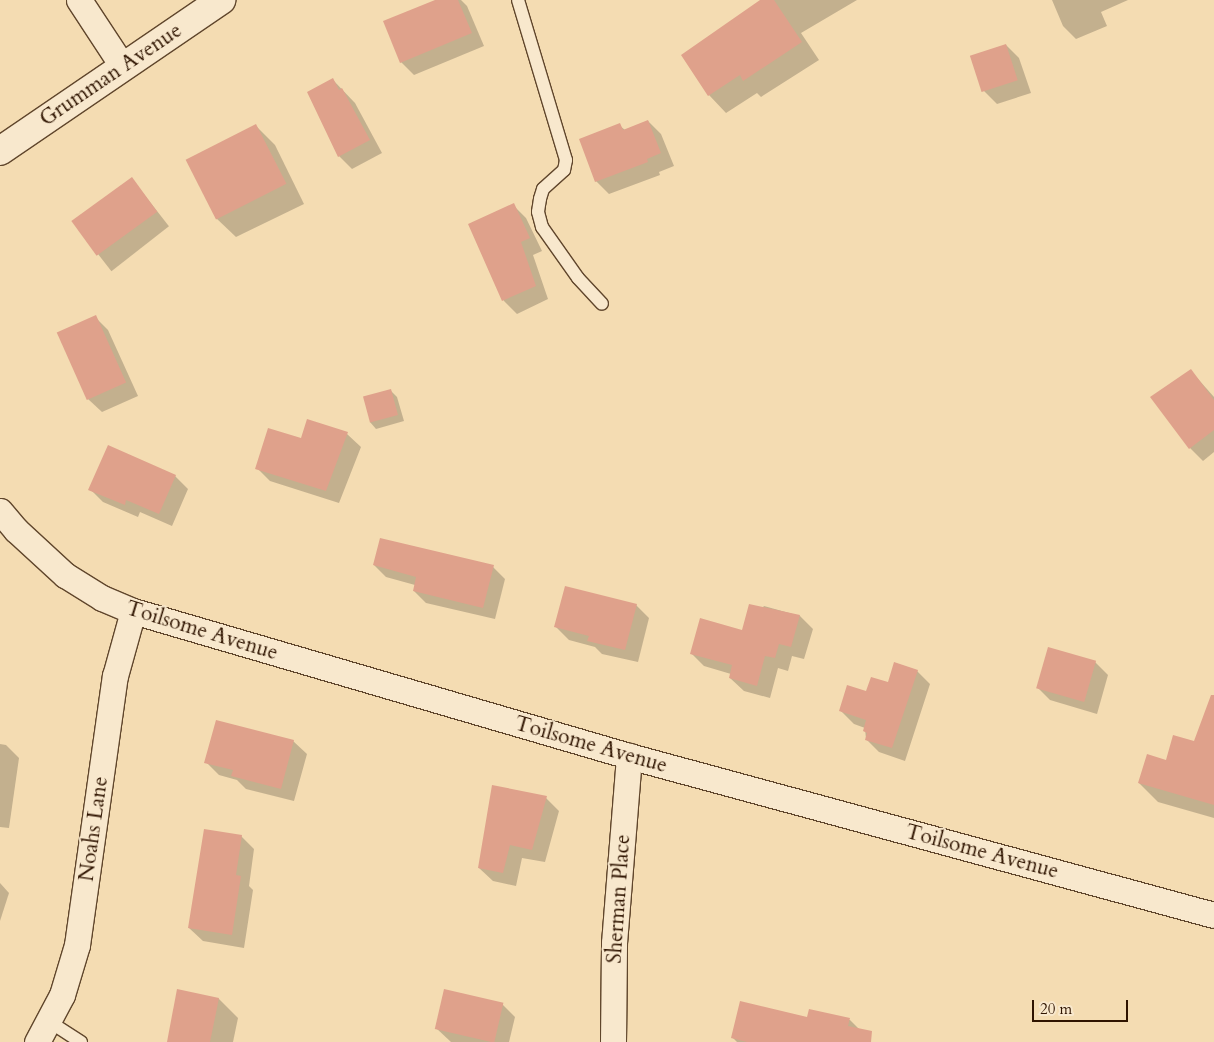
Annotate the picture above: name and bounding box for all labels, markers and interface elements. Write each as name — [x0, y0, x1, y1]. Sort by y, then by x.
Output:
street label: Grumman Avenue — [35, 18, 187, 132]
street label: Toilsome Avenue — [123, 596, 281, 666]
street label: Toilsome Avenue — [512, 711, 670, 779]
street label: Noahs Lane — [74, 775, 114, 883]
street label: Toilsome Avenue — [903, 819, 1061, 885]
street label: Sherman Place — [602, 833, 636, 965]
scale bar — [1034, 990, 1130, 1022]
text: 20 m — [1040, 999, 1072, 1019]

